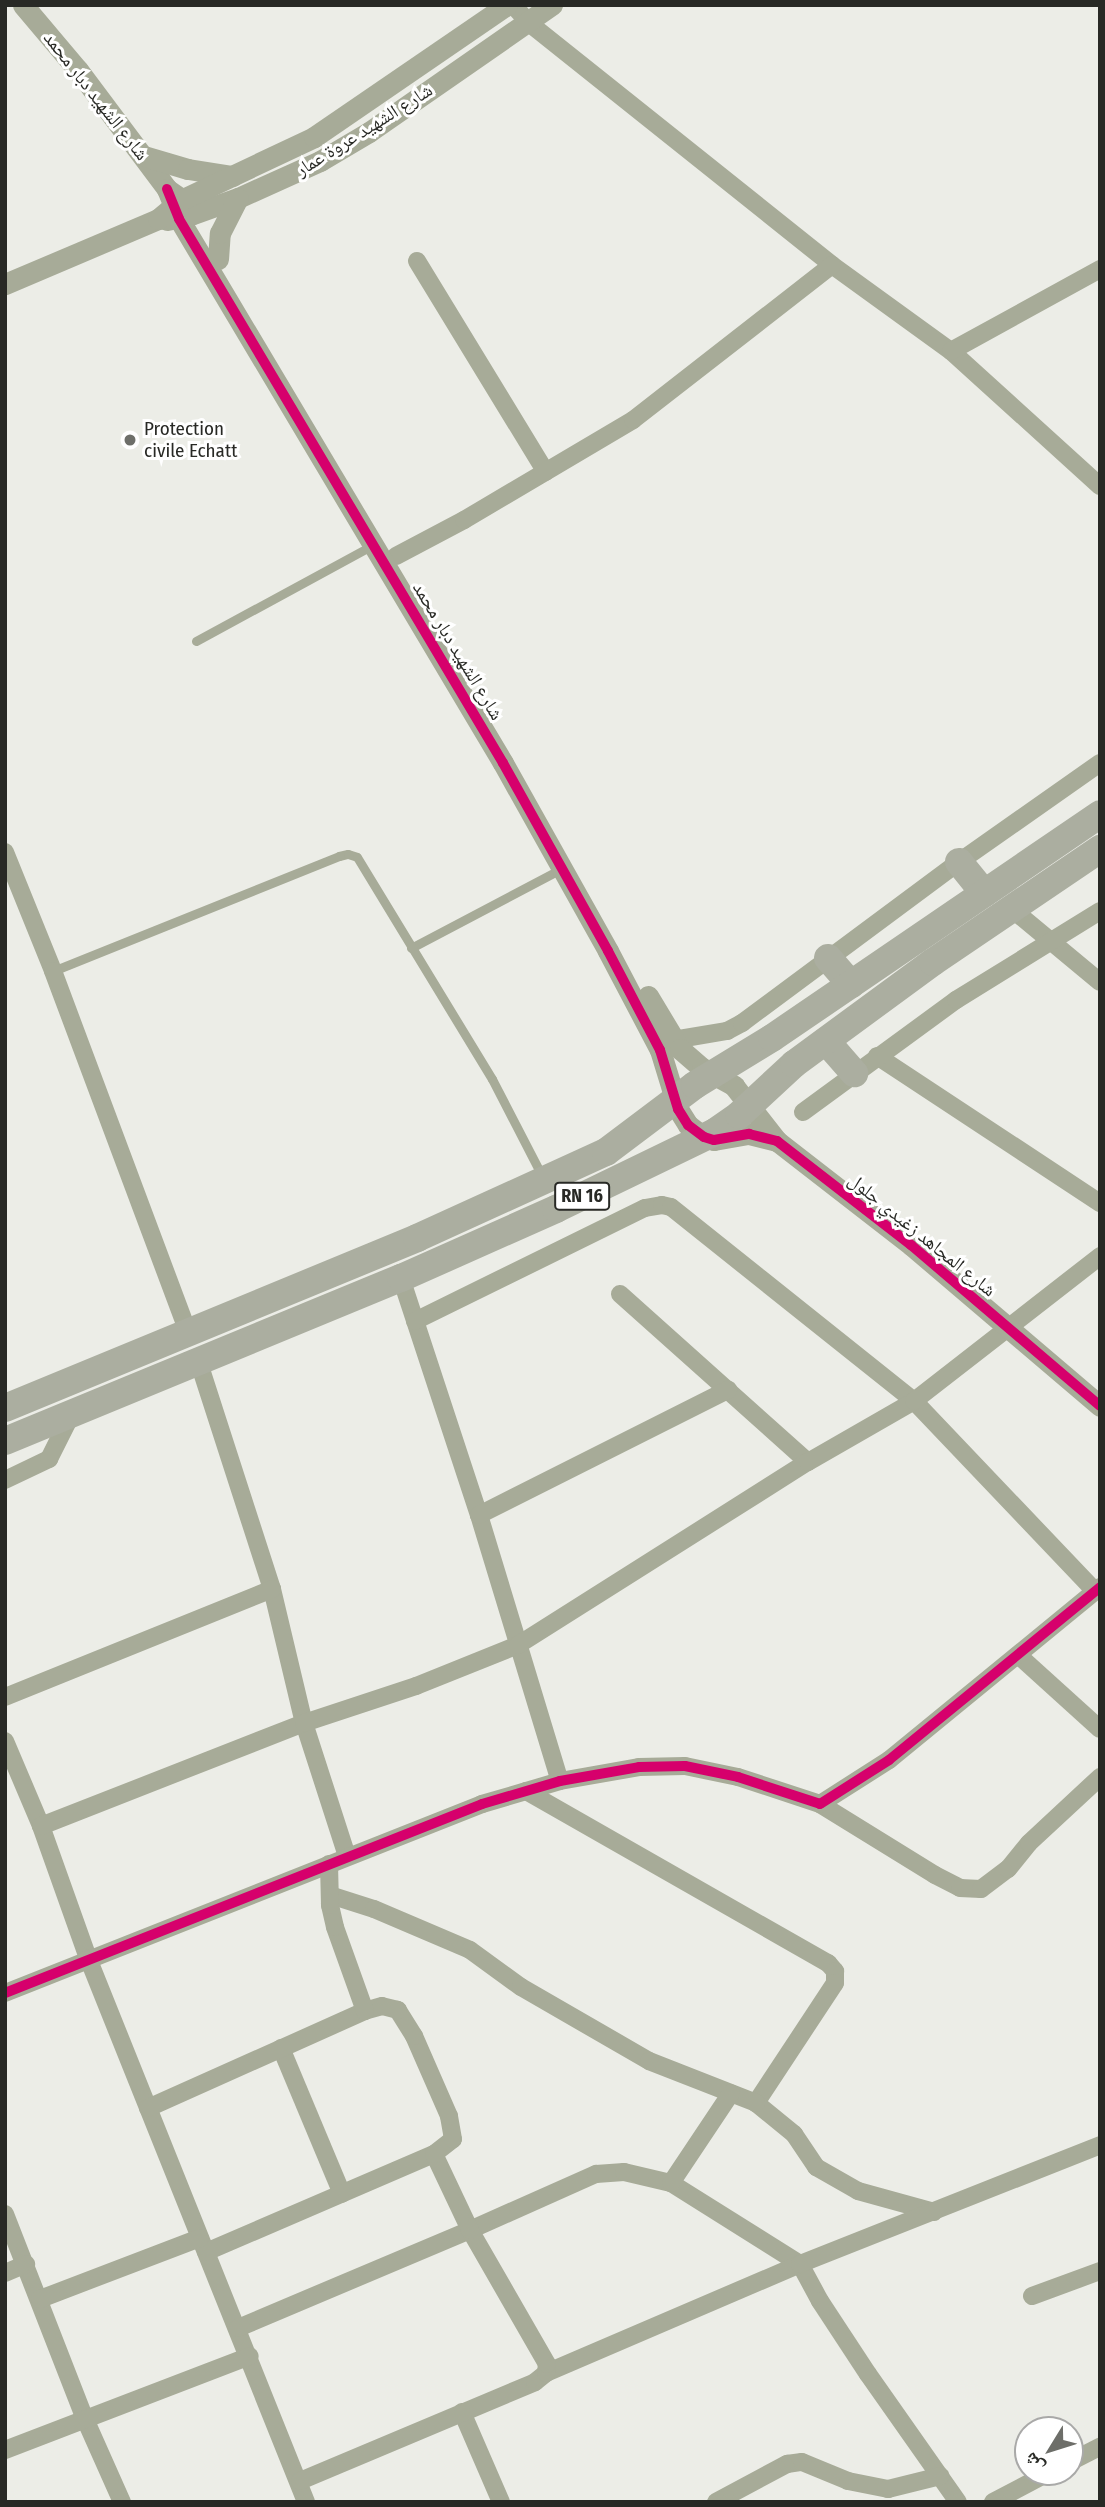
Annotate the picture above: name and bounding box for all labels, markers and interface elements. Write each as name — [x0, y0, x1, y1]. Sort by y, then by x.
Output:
street label: شارع الشهيد دبار محمد — [39, 27, 153, 165]
street label: شارع الشهيد عروة عمار — [291, 79, 437, 181]
place label: Protection civile Echatt — [144, 418, 237, 462]
marker: Protection civile Echatt — [122, 432, 138, 448]
street label: شارع الشهيد دبار محمد — [408, 578, 508, 724]
street label: شارع المجاهد زغيدي جلول — [844, 1168, 1000, 1302]
road number: RN 16 — [554, 1182, 610, 1210]
north arrow — [1014, 2416, 1084, 2486]
text: ش — [1018, 2448, 1049, 2478]

